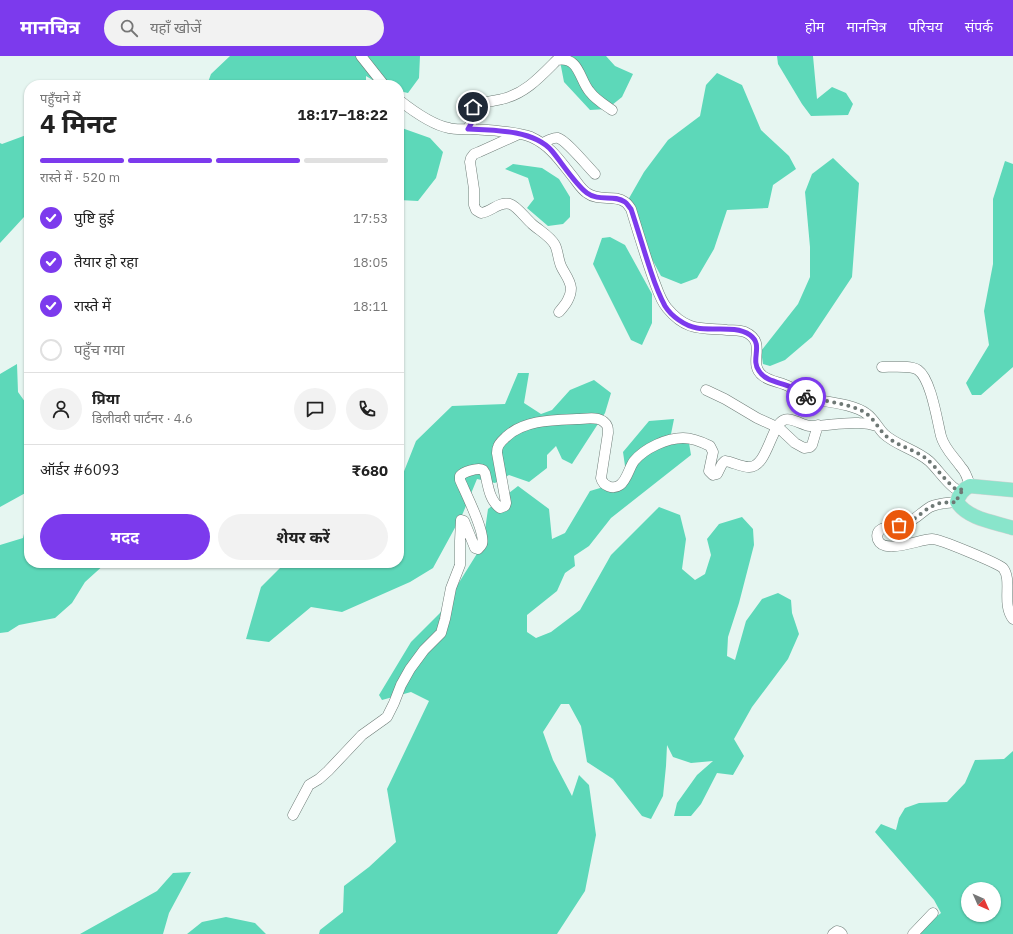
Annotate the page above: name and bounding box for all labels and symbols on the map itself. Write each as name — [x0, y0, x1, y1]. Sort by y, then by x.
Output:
pin — [456, 90, 490, 124]
courier — [786, 377, 826, 417]
pin — [882, 508, 916, 542]
north arrow — [961, 882, 1001, 922]

